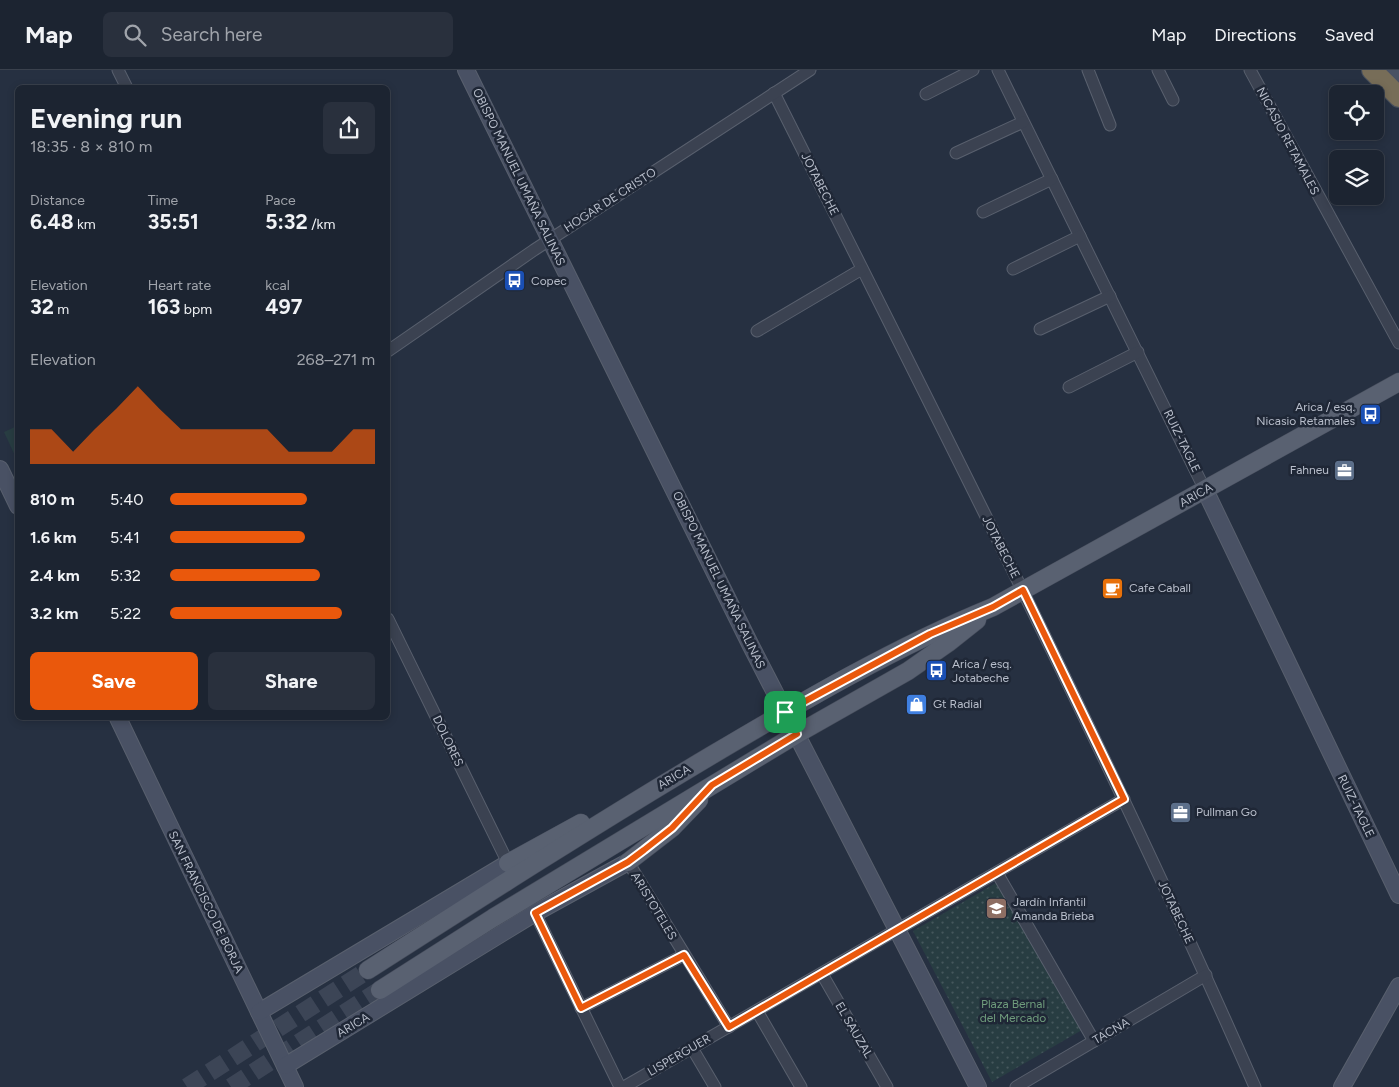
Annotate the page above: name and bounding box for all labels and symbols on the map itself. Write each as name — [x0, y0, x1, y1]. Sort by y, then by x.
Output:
street label: NICASIO RETAMALES — [1254, 85, 1322, 197]
street label: OBISPO MANUEL UMAÑA SALINAS — [470, 86, 568, 268]
street label: JOTABECHE — [798, 150, 842, 218]
street label: HOGAR DE CRISTO — [561, 165, 659, 235]
bus stop icon: Copec — [503, 269, 527, 293]
place label: Copec — [531, 274, 567, 288]
place label: Arica / esq. Nicasio Retamales — [1256, 400, 1355, 428]
bus stop icon: Arica / esq. Nicasio Retamales — [1359, 402, 1383, 426]
street label: RUIZ-TAGLE — [1161, 407, 1203, 475]
office icon: Fahneu — [1333, 458, 1357, 482]
place label: Fahneu — [1290, 463, 1329, 477]
street label: ARICA — [1177, 480, 1215, 510]
street label: OBISPO MANUEL UMAÑA SALINAS — [670, 489, 768, 671]
street label: JOTABECHE — [979, 513, 1023, 581]
cafe icon: Cafe Caball — [1101, 576, 1125, 600]
place label: Cafe Caball — [1129, 581, 1191, 595]
place label: Arica / esq. Jotabeche — [952, 657, 1012, 685]
bus stop icon: Arica / esq. Jotabeche — [924, 659, 948, 683]
pin — [764, 691, 806, 733]
shop icon: Gt Radial — [905, 692, 929, 716]
place label: Gt Radial — [933, 697, 982, 711]
street label: DOLORES — [430, 713, 466, 769]
street label: ARICA — [655, 762, 693, 792]
street label: RUIZ-TAGLE — [1335, 772, 1377, 840]
office icon: Pullman Go — [1168, 800, 1192, 824]
place label: Pullman Go — [1196, 805, 1257, 819]
street label: SAN FRANCISCO DE BORJA — [165, 829, 247, 975]
street label: ARISTOTELES — [628, 870, 680, 942]
street label: JOTABECHE — [1155, 878, 1197, 946]
place label: Jardín Infantil Amanda Brieba — [1013, 895, 1094, 923]
school or university icon: Jardín Infantil Amanda Brieba — [985, 897, 1009, 921]
park label: Plaza Bernal del Mercado — [980, 997, 1046, 1025]
street label: EL SAUZAL — [832, 1000, 876, 1061]
street label: ARICA — [334, 1010, 372, 1040]
street label: TACNA — [1090, 1015, 1132, 1047]
street label: LISPERGUER — [645, 1031, 713, 1079]

